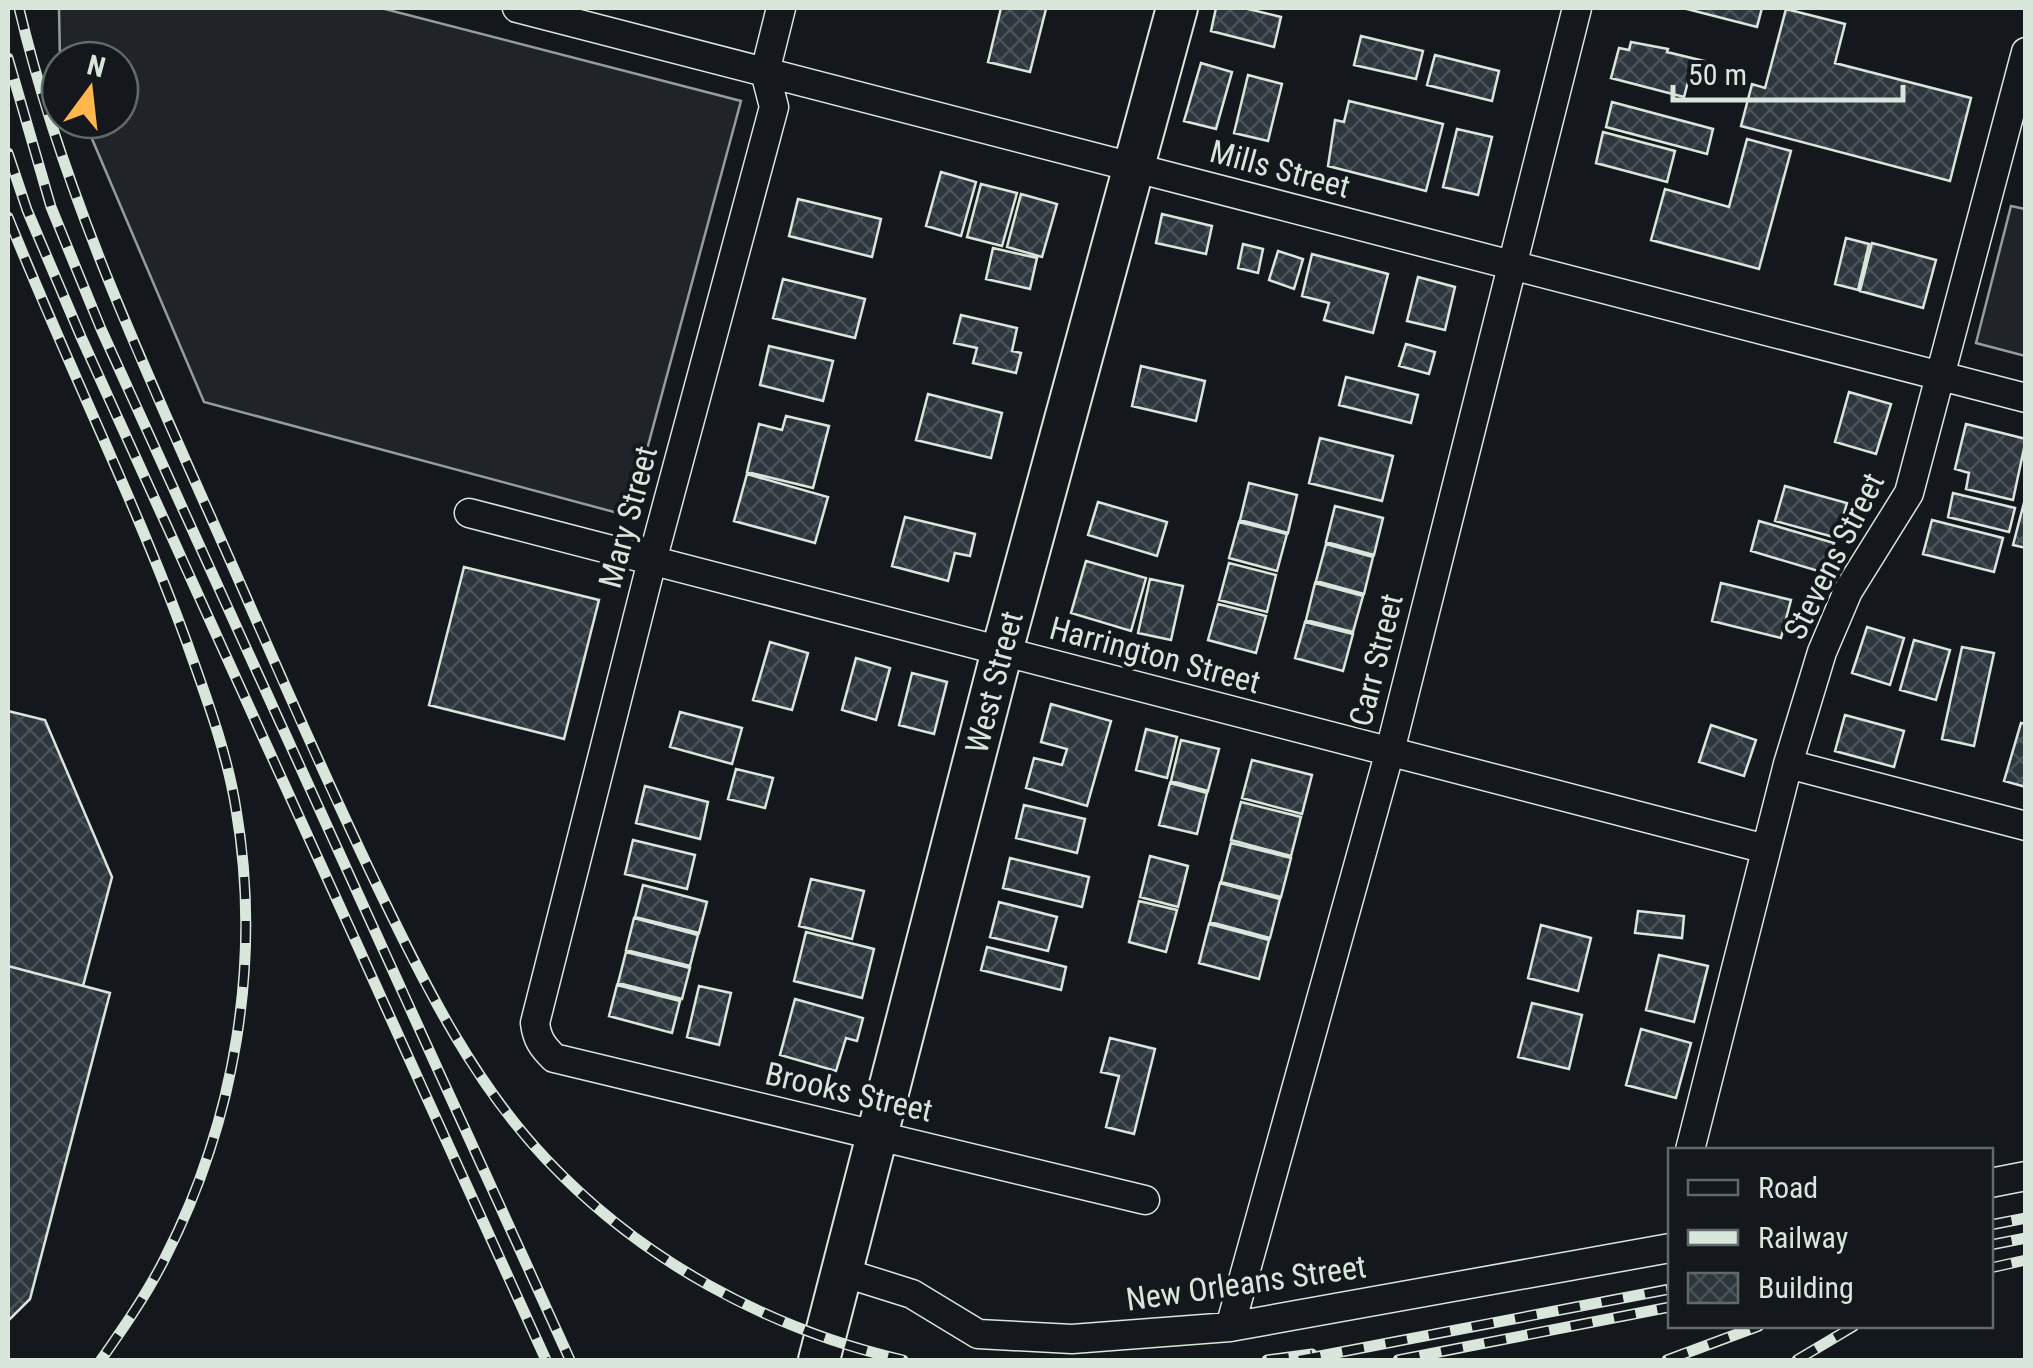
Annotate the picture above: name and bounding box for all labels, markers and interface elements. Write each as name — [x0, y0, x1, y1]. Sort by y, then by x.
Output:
north arrow — [40, 40, 140, 140]
scale bar — [1673, 40, 1903, 102]
text: N — [84, 48, 109, 84]
text: 50 m — [1688, 57, 1747, 92]
street label: Mills Street — [1206, 132, 1354, 206]
street label: Mary Street — [591, 442, 665, 592]
street label: Stevens Street — [1776, 466, 1892, 646]
street label: Carr Street — [1341, 590, 1411, 730]
street label: West Street — [957, 607, 1031, 757]
street label: Harrington Street — [1046, 609, 1264, 701]
street label: Brooks Street — [762, 1054, 936, 1130]
legend — [1668, 1148, 1993, 1328]
text: Road — [1758, 1170, 1818, 1205]
text: Railway — [1758, 1220, 1848, 1255]
street label: New Orleans Street — [1124, 1247, 1368, 1319]
text: Building — [1758, 1270, 1854, 1305]

